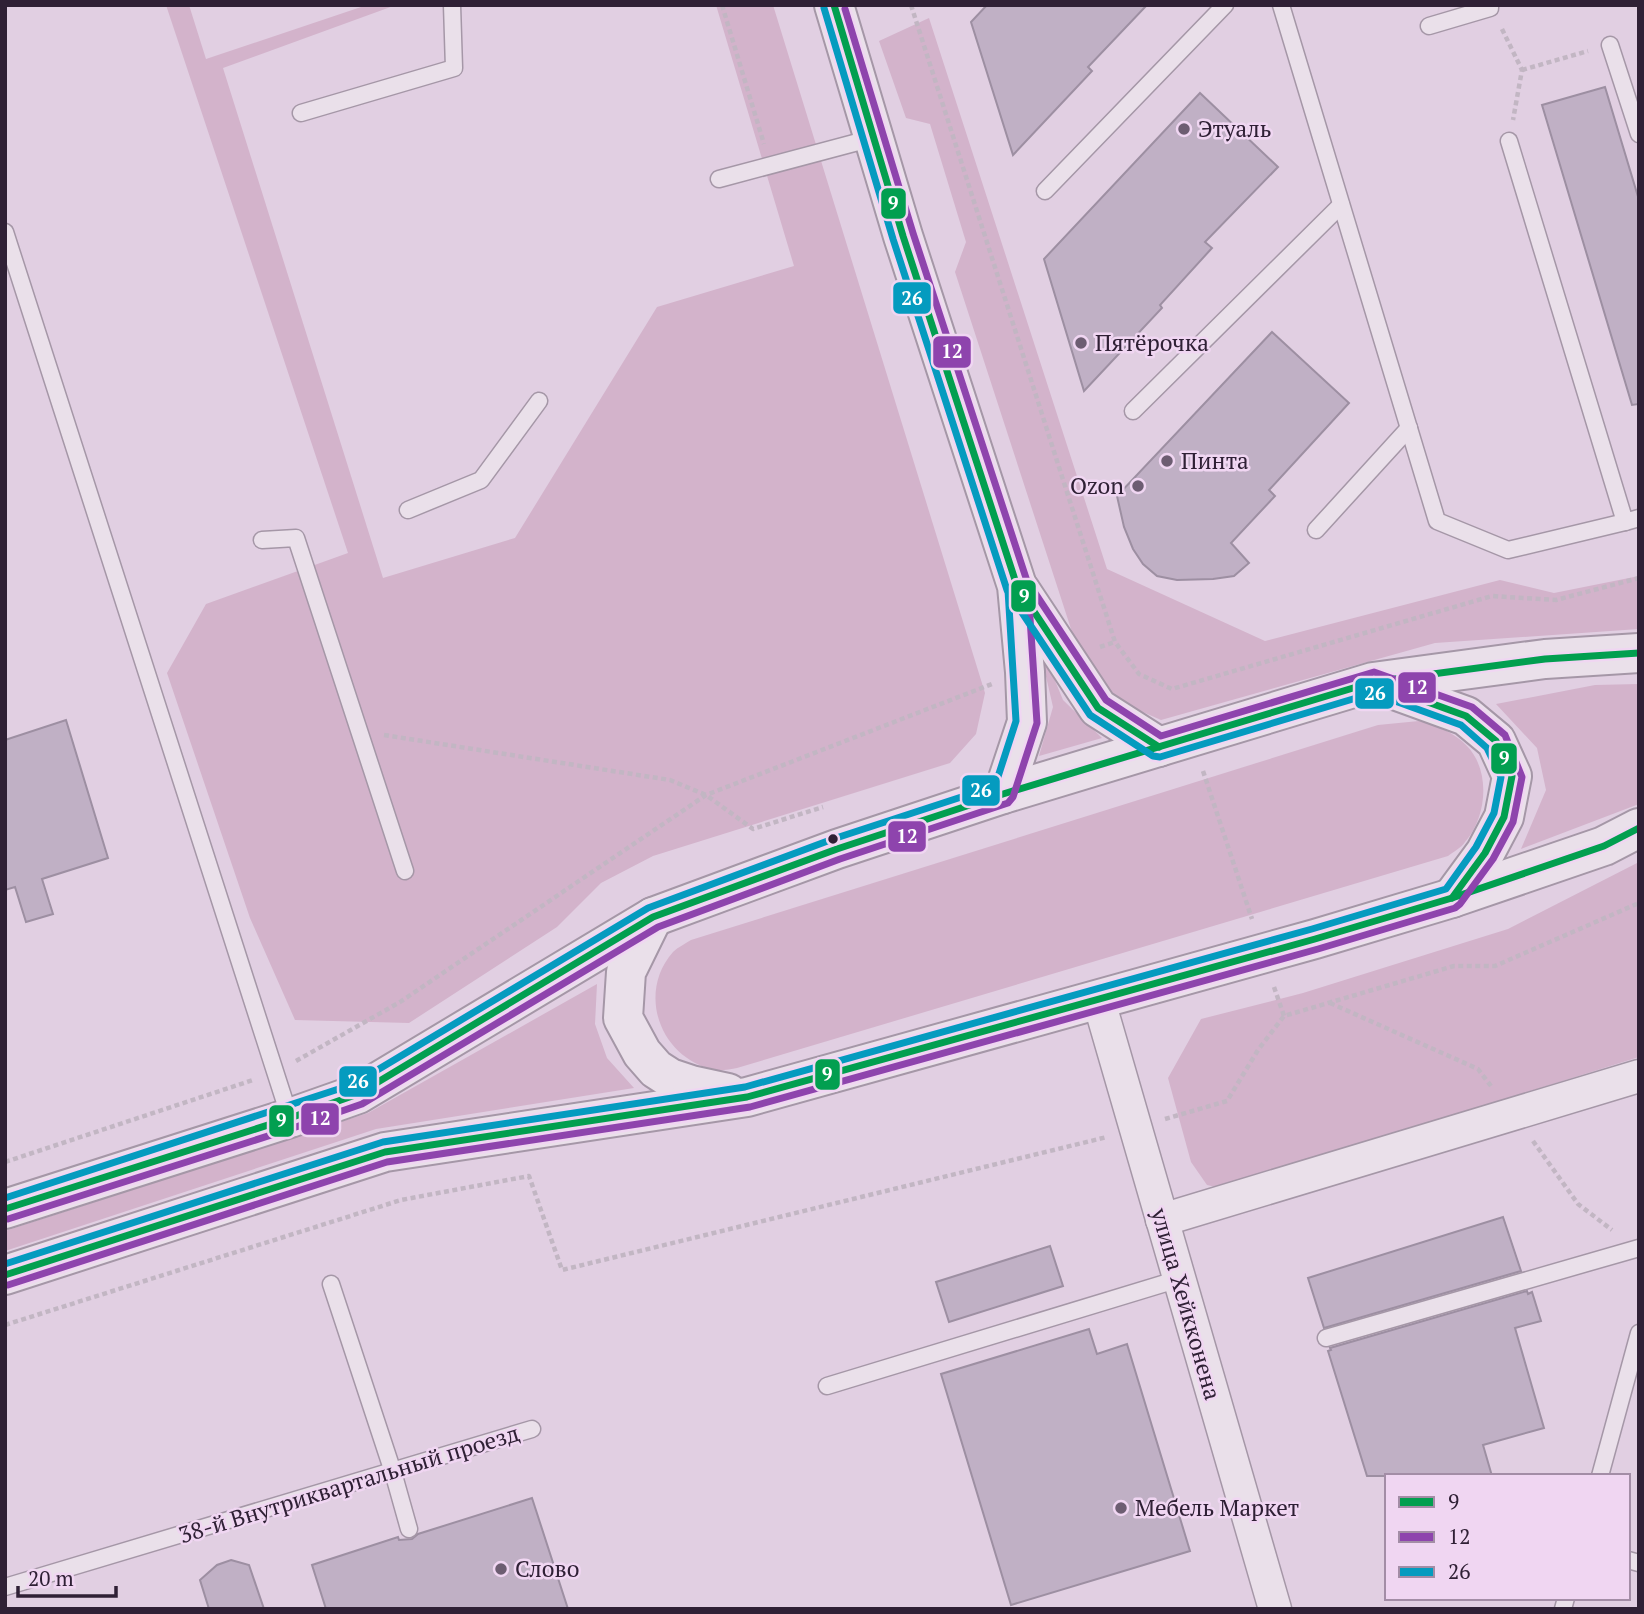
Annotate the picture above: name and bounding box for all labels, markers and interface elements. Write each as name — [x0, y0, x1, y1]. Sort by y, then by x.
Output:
place label: Этуаль — [1198, 113, 1271, 144]
marker: Этуаль — [1176, 121, 1192, 137]
line badge: 9 — [880, 187, 907, 220]
text: 9 — [888, 190, 899, 215]
line badge: 26 — [892, 281, 932, 315]
text: 26 — [901, 285, 923, 310]
place label: Пятёрочка — [1095, 327, 1209, 358]
line badge: 12 — [932, 335, 972, 369]
marker: Пятёрочка — [1073, 335, 1089, 351]
text: 12 — [941, 338, 963, 363]
place label: Пинта — [1181, 445, 1249, 476]
marker: Пинта — [1159, 453, 1175, 469]
place label: Ozon — [1070, 470, 1124, 501]
marker: Ozon — [1130, 478, 1146, 494]
line badge: 9 — [1010, 579, 1037, 613]
text: 9 — [1019, 583, 1030, 608]
line badge: 12 — [1397, 671, 1437, 704]
text: 12 — [1406, 674, 1428, 699]
line badge: 26 — [1354, 677, 1395, 710]
text: 26 — [1364, 680, 1386, 705]
line badge: 9 — [1490, 742, 1518, 775]
text: 9 — [1499, 745, 1510, 770]
line badge: 26 — [961, 774, 1001, 807]
text: 26 — [970, 777, 992, 802]
line badge: 12 — [887, 820, 927, 853]
text: 12 — [896, 823, 918, 848]
unlabelled marker — [826, 832, 840, 846]
line badge: 9 — [814, 1058, 841, 1091]
text: 9 — [822, 1061, 833, 1086]
line badge: 26 — [338, 1065, 378, 1098]
text: 26 — [347, 1068, 369, 1093]
line badge: 12 — [300, 1102, 340, 1136]
line badge: 9 — [268, 1104, 295, 1138]
text: 12 — [309, 1105, 331, 1130]
text: 9 — [276, 1107, 287, 1132]
street label: улица Хейкконена — [1144, 1204, 1229, 1404]
street label: 38-й Внутриквартальный проезд — [175, 1417, 523, 1550]
legend — [1385, 1474, 1630, 1600]
text: 9 — [1448, 1487, 1459, 1515]
place label: Мебель Маркет — [1135, 1492, 1299, 1523]
marker: Мебель Маркет — [1113, 1500, 1129, 1516]
text: 12 — [1448, 1522, 1470, 1550]
place label: Слово — [515, 1553, 579, 1584]
scale bar — [18, 1554, 116, 1598]
text: 26 — [1448, 1557, 1470, 1585]
marker: Слово — [493, 1561, 509, 1577]
text: 20 m — [28, 1564, 74, 1592]

